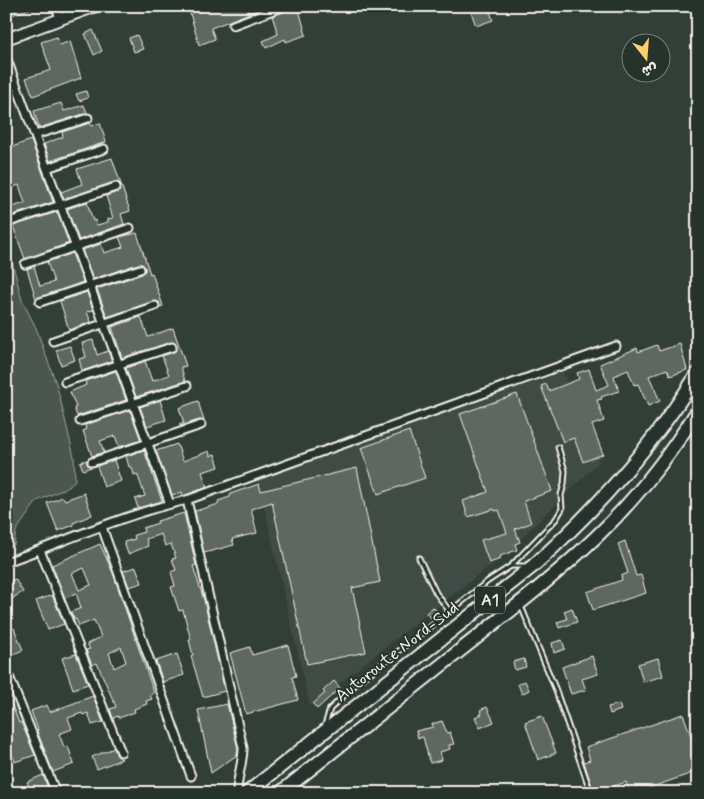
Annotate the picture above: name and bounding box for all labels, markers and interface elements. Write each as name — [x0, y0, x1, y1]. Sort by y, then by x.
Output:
north arrow — [622, 32, 672, 82]
text: ش — [640, 59, 660, 80]
road number: A1 — [475, 586, 505, 614]
street label: Autoroute Nord-Sud — [330, 596, 464, 708]

